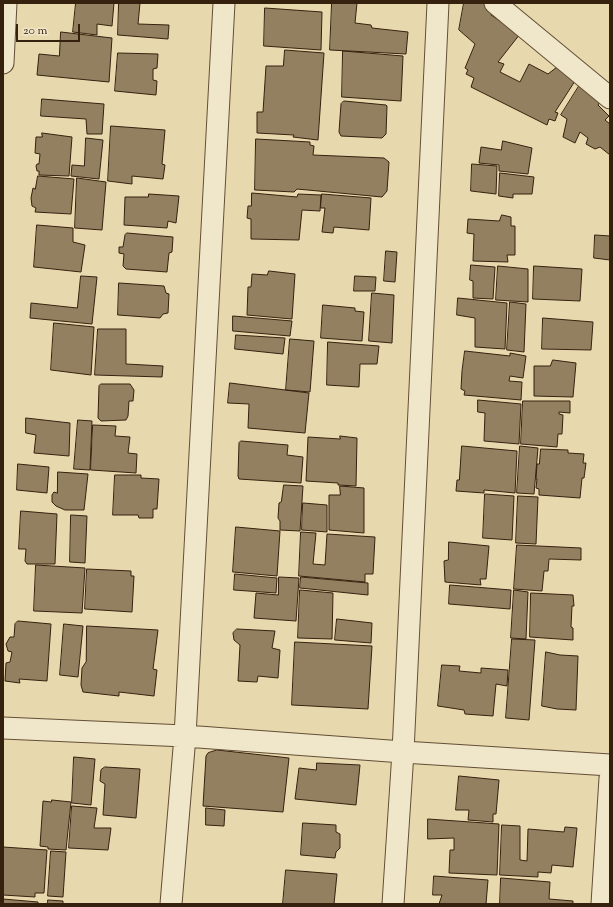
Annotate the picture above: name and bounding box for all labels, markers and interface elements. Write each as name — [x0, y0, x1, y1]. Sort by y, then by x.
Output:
scale bar — [18, 16, 82, 42]
text: 20 m — [23, 22, 47, 40]

